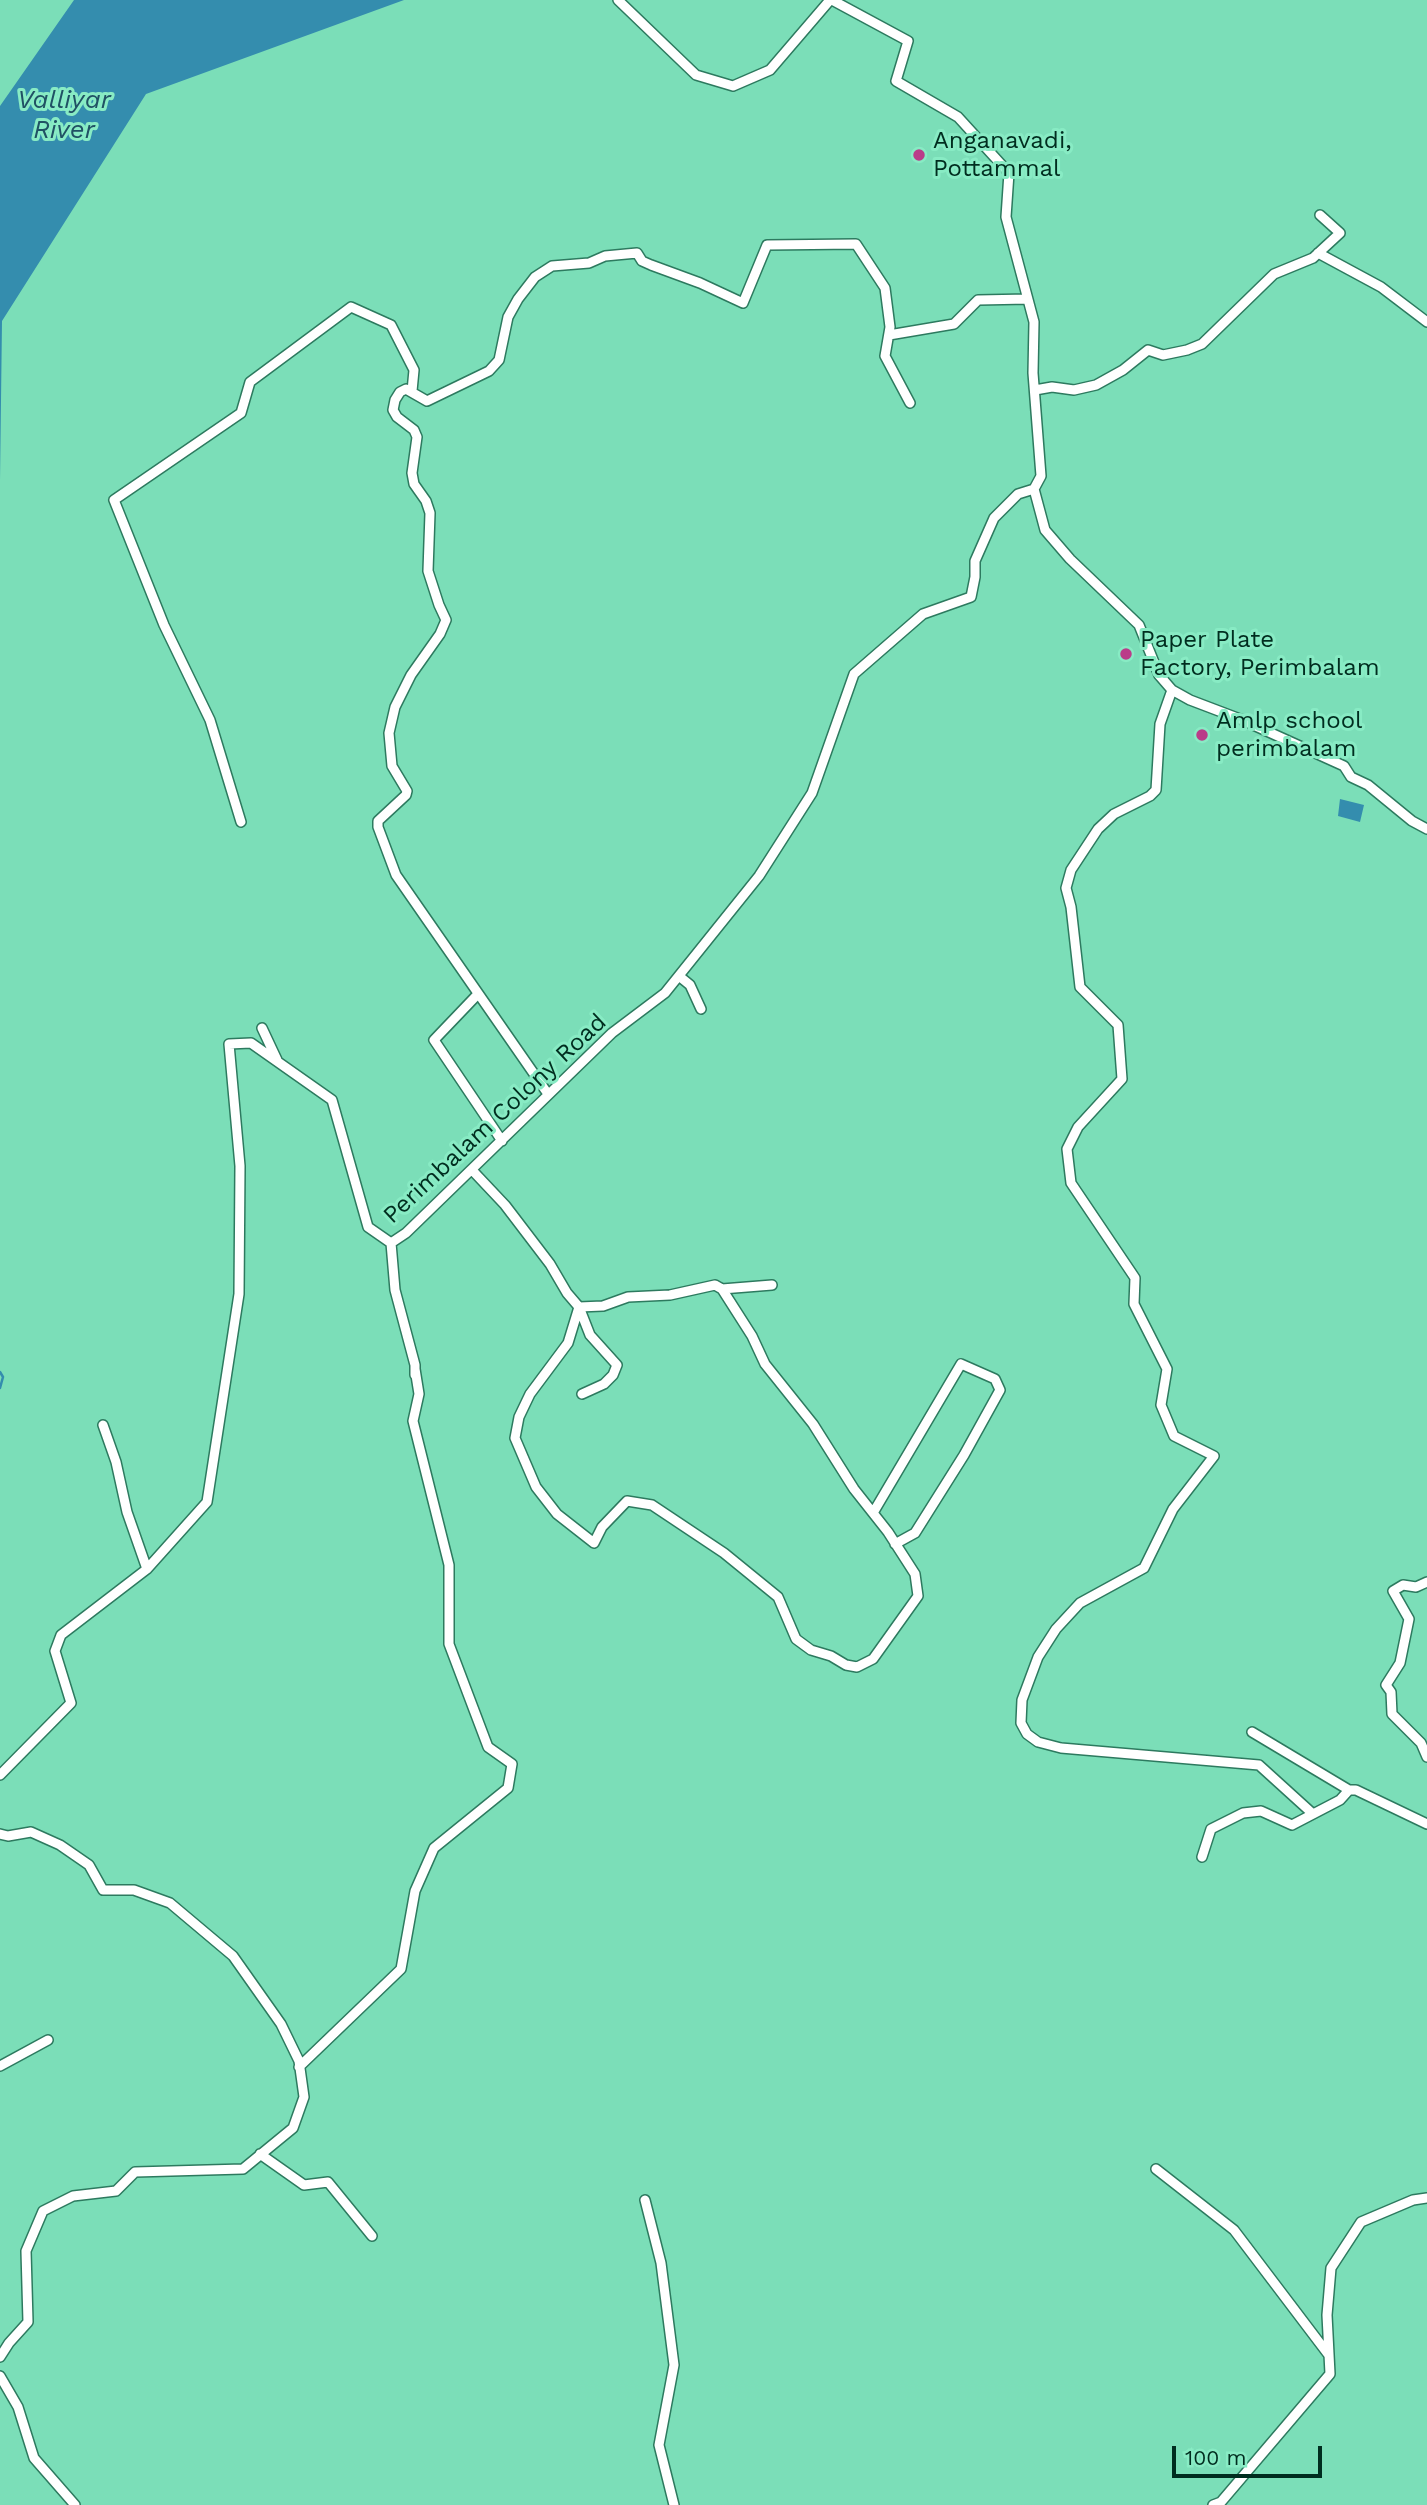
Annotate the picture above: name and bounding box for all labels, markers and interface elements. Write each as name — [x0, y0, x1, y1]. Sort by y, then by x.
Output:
water label: Valliyar River — [17, 84, 111, 146]
place label: Anganavadi, Pottammal — [933, 127, 1072, 183]
marker: Anganavadi, Pottammal — [911, 147, 927, 163]
place label: Paper Plate Factory, Perimbalam — [1140, 626, 1380, 682]
marker: Paper Plate Factory, Perimbalam — [1118, 646, 1134, 662]
place label: Amlp school perimbalam — [1216, 707, 1362, 763]
marker: Amlp school perimbalam — [1194, 727, 1210, 743]
street label: Perimbalam Colony Road — [378, 1008, 612, 1230]
scale bar — [1175, 2432, 1326, 2476]
text: 100 m — [1185, 2445, 1247, 2470]

